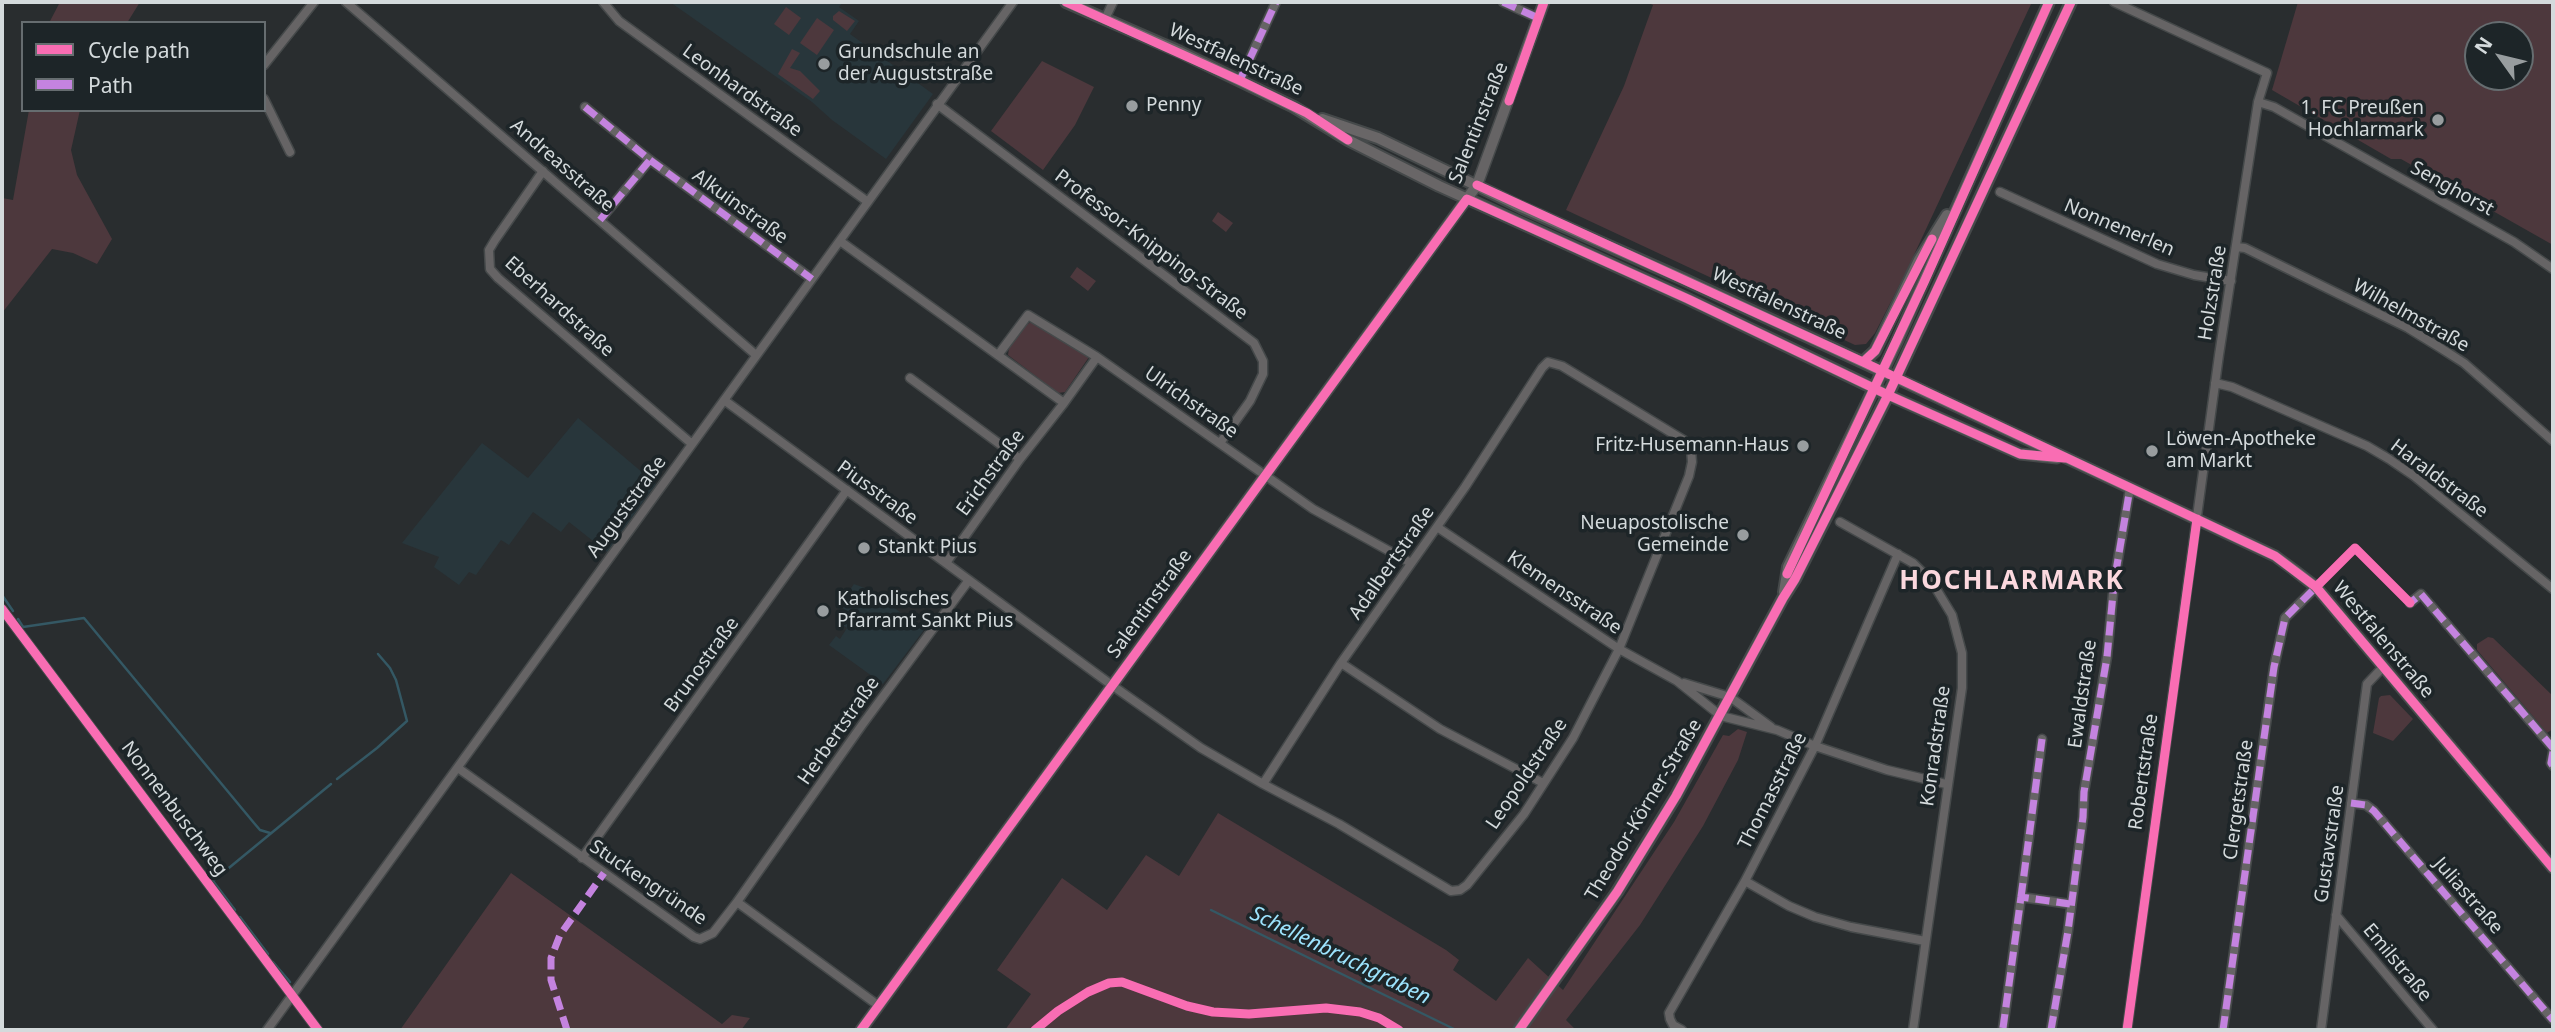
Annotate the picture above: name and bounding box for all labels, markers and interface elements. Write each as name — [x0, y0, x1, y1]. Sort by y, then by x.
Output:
street label: Westfalenstraße — [1165, 19, 1307, 101]
legend — [21, 21, 266, 112]
north arrow — [2464, 21, 2534, 91]
text: N — [2468, 32, 2498, 59]
text: Cycle path — [88, 36, 190, 64]
street label: Leonhardstraße — [678, 40, 806, 142]
place label: Grundschule an der Auguststraße — [838, 42, 993, 86]
marker: Grundschule an der Auguststraße — [816, 56, 832, 72]
street label: Salentinstraße — [1444, 59, 1514, 187]
text: Path — [88, 71, 133, 99]
place label: Penny — [1146, 95, 1201, 117]
marker: Penny — [1124, 98, 1140, 114]
place label: 1. FC Preußen Hochlarmark — [2300, 98, 2424, 142]
marker: 1. FC Preußen Hochlarmark — [2430, 112, 2446, 128]
street label: Andreasstraße — [505, 115, 619, 217]
street label: Senghorst — [2406, 157, 2498, 221]
street label: Alkuinstraße — [688, 165, 792, 249]
street label: Professor-Knipping-Straße — [1050, 165, 1252, 325]
street label: Nonnenerlen — [2060, 194, 2178, 262]
street label: Holzstraße — [2194, 244, 2232, 342]
street label: Eberhardstraße — [500, 252, 618, 362]
street label: Westfalenstraße — [1708, 263, 1850, 345]
street label: Wilhelmstraße — [2349, 275, 2473, 357]
street label: Ulrichstraße — [1140, 362, 1242, 444]
street label: Erichstraße — [952, 425, 1030, 521]
place label: Löwen-Apotheke am Markt — [2166, 429, 2316, 473]
place label: Fritz-Husemann-Haus — [1595, 435, 1789, 457]
street label: Haraldstraße — [2386, 435, 2492, 523]
marker: Fritz-Husemann-Haus — [1795, 438, 1811, 454]
marker: Löwen-Apotheke am Markt — [2144, 443, 2160, 459]
street label: Auguststraße — [582, 452, 672, 562]
street label: Piusstraße — [832, 456, 922, 530]
street label: Adalbertstraße — [1344, 502, 1440, 624]
place label: Neuapostolische Gemeinde — [1580, 513, 1729, 557]
marker: Neuapostolische Gemeinde — [1735, 527, 1751, 543]
place label: Stankt Pius — [878, 537, 977, 559]
marker: Stankt Pius — [856, 540, 872, 556]
street label: Salentinstraße — [1103, 545, 1197, 663]
street label: Klemensstraße — [1502, 546, 1626, 640]
district label: HOCHLARMARK — [1901, 566, 2123, 598]
street label: Westfalenstraße — [2328, 577, 2438, 703]
place label: Katholisches Pfarramt Sankt Pius — [837, 589, 1013, 633]
marker: Katholisches Pfarramt Sankt Pius — [815, 603, 831, 619]
street label: Brunostraße — [660, 613, 744, 717]
street label: Ewaldstraße — [2064, 638, 2102, 750]
street label: Herbertstraße — [793, 673, 885, 789]
street label: Konradstraße — [1916, 684, 1956, 808]
street label: Robertstraße — [2125, 712, 2163, 832]
street label: Leopoldstraße — [1482, 714, 1572, 834]
street label: Theodor-Körner-Straße — [1581, 715, 1707, 905]
street label: Thomasstraße — [1734, 729, 1812, 853]
street label: Nonnenbuschweg — [116, 737, 232, 881]
street label: Clergetstraße — [2219, 738, 2259, 862]
street label: Gustavstraße — [2310, 784, 2350, 904]
street label: Stuckengründe — [585, 835, 711, 931]
street label: Juliastraße — [2429, 853, 2507, 939]
water label: Schellenbruchgraben — [1246, 901, 1434, 1011]
street label: Emilstraße — [2358, 919, 2436, 1007]

